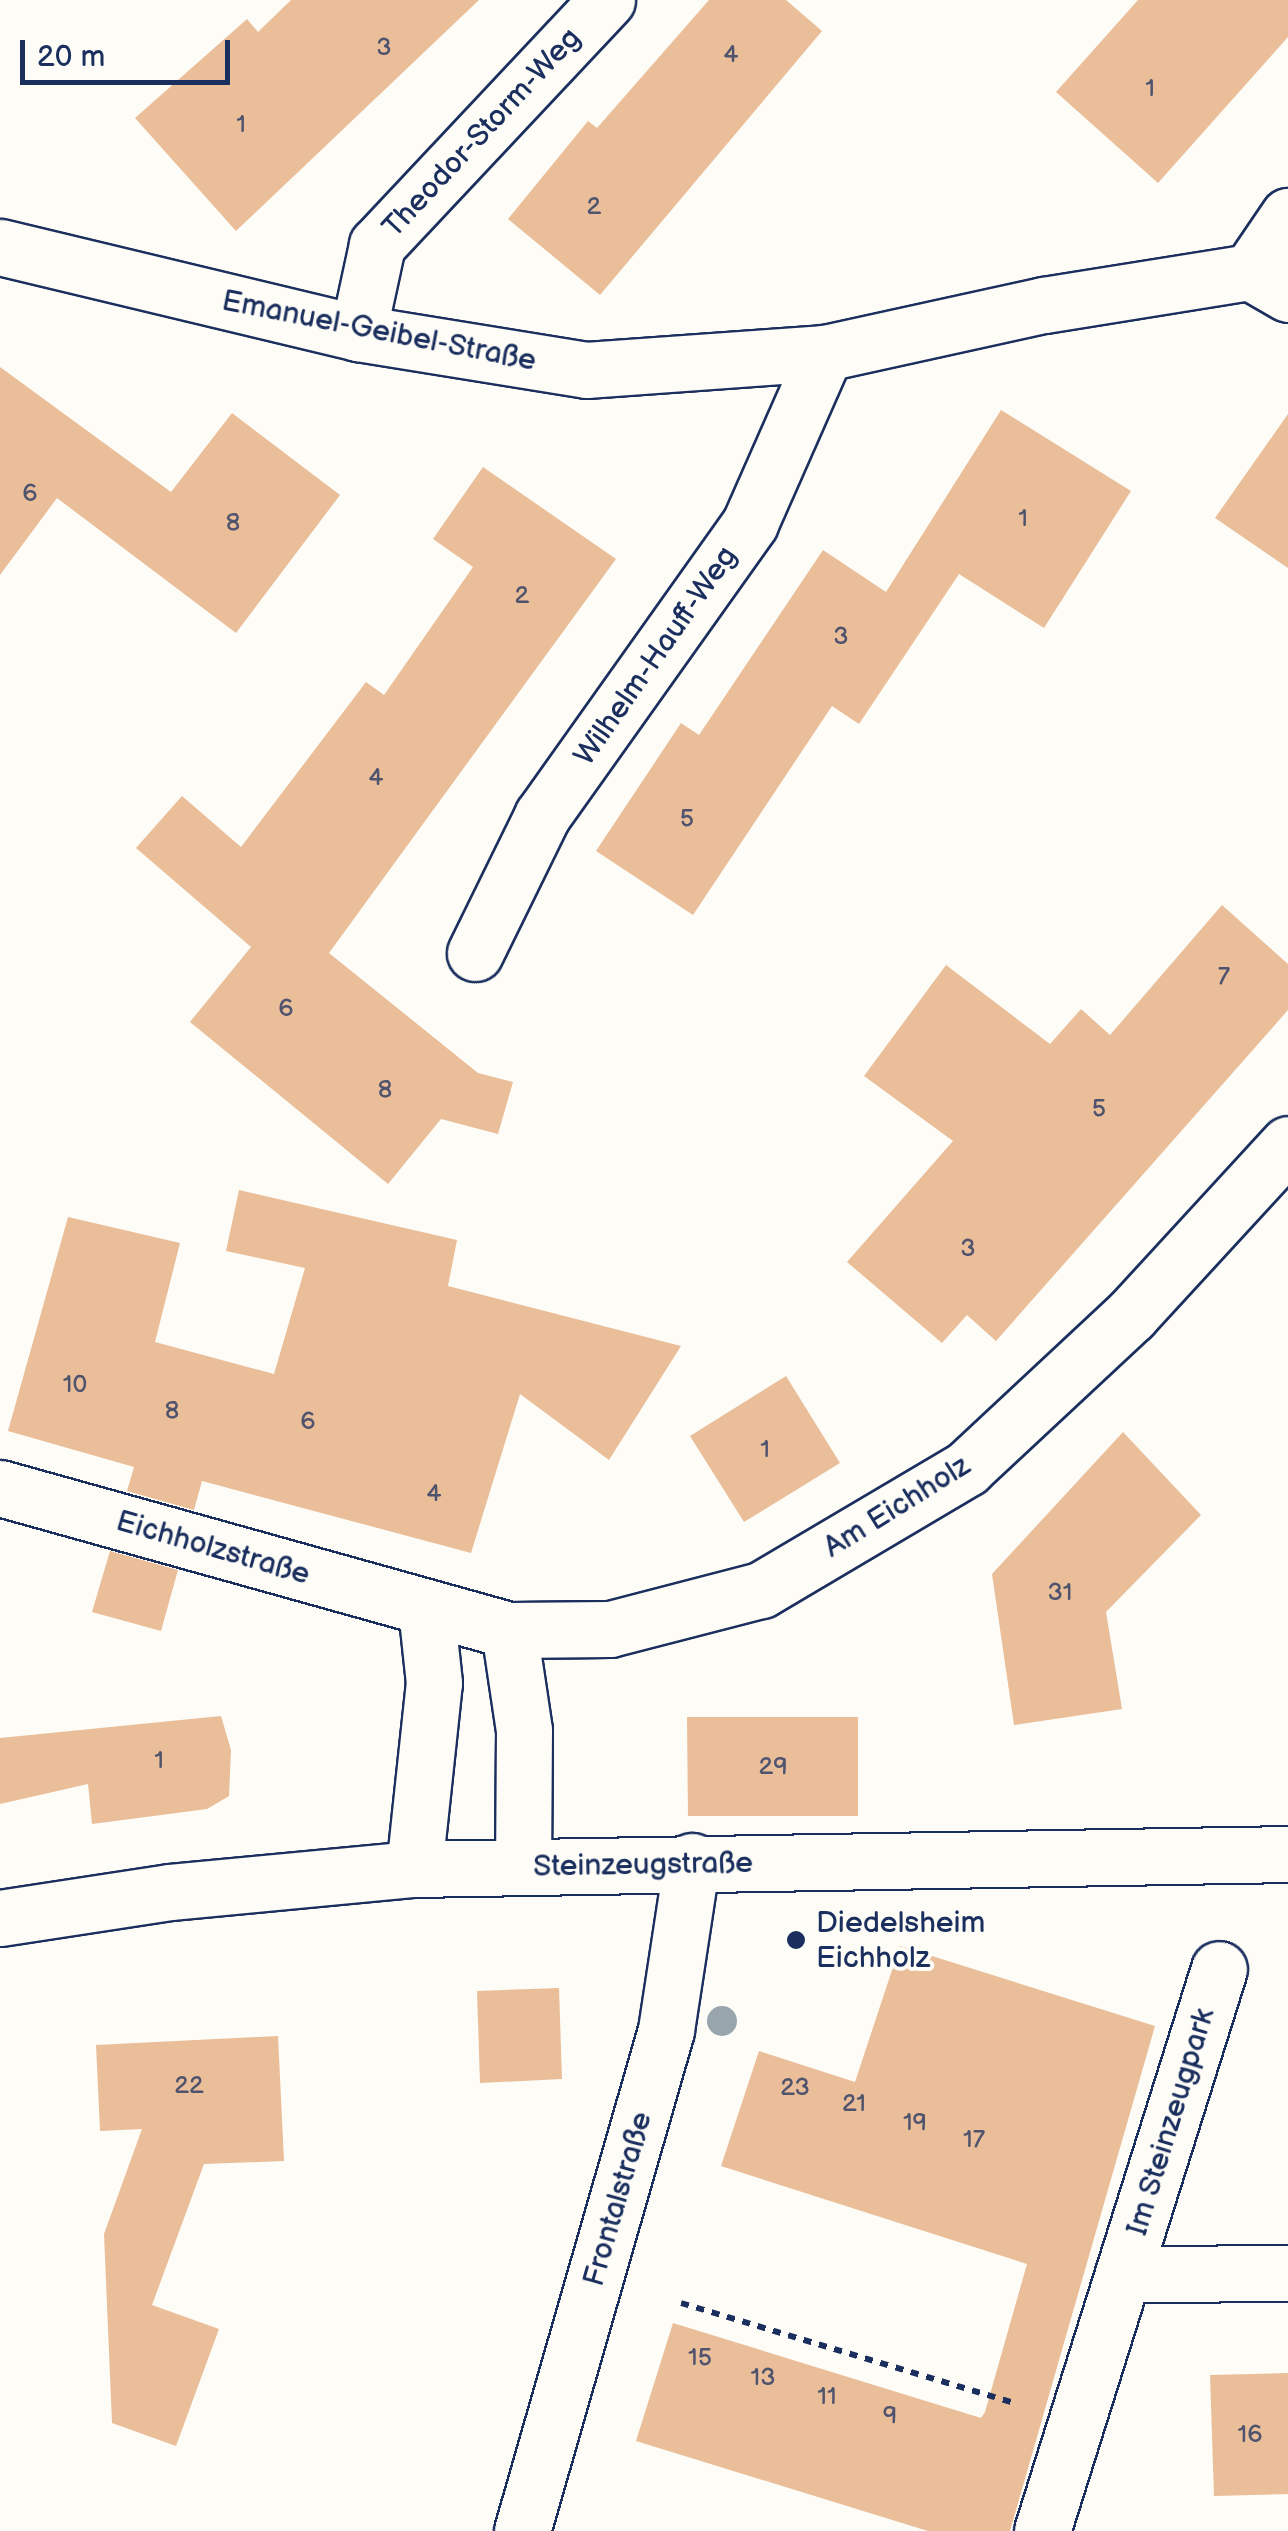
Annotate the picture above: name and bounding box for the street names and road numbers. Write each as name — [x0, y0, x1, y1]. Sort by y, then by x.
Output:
street label: Theodor-Storm-Weg — [375, 21, 589, 245]
street label: Emanuel-Geibel-Straße — [219, 283, 539, 379]
street label: Wilhelm-Hauff-Weg — [567, 540, 745, 772]
street label: Am Eichholz — [817, 1448, 977, 1566]
street label: Eichholzstraße — [112, 1503, 314, 1593]
street label: Steinzeugstraße — [533, 1845, 753, 1885]
street label: Im Steinzeugpark — [1119, 2004, 1223, 2240]
street label: Frontalstraße — [576, 2108, 660, 2290]

